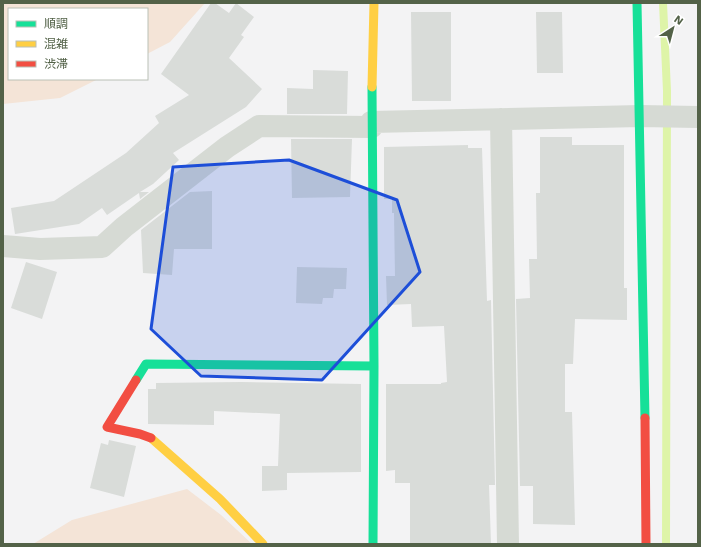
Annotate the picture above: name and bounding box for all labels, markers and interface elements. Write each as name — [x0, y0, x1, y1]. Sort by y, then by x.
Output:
legend — [8, 8, 148, 80]
north arrow — [653, 8, 693, 48]
text: N — [671, 13, 686, 28]
text: 順調 — [44, 17, 68, 31]
text: 混雑 — [44, 37, 68, 51]
text: 渋滞 — [44, 57, 68, 71]

